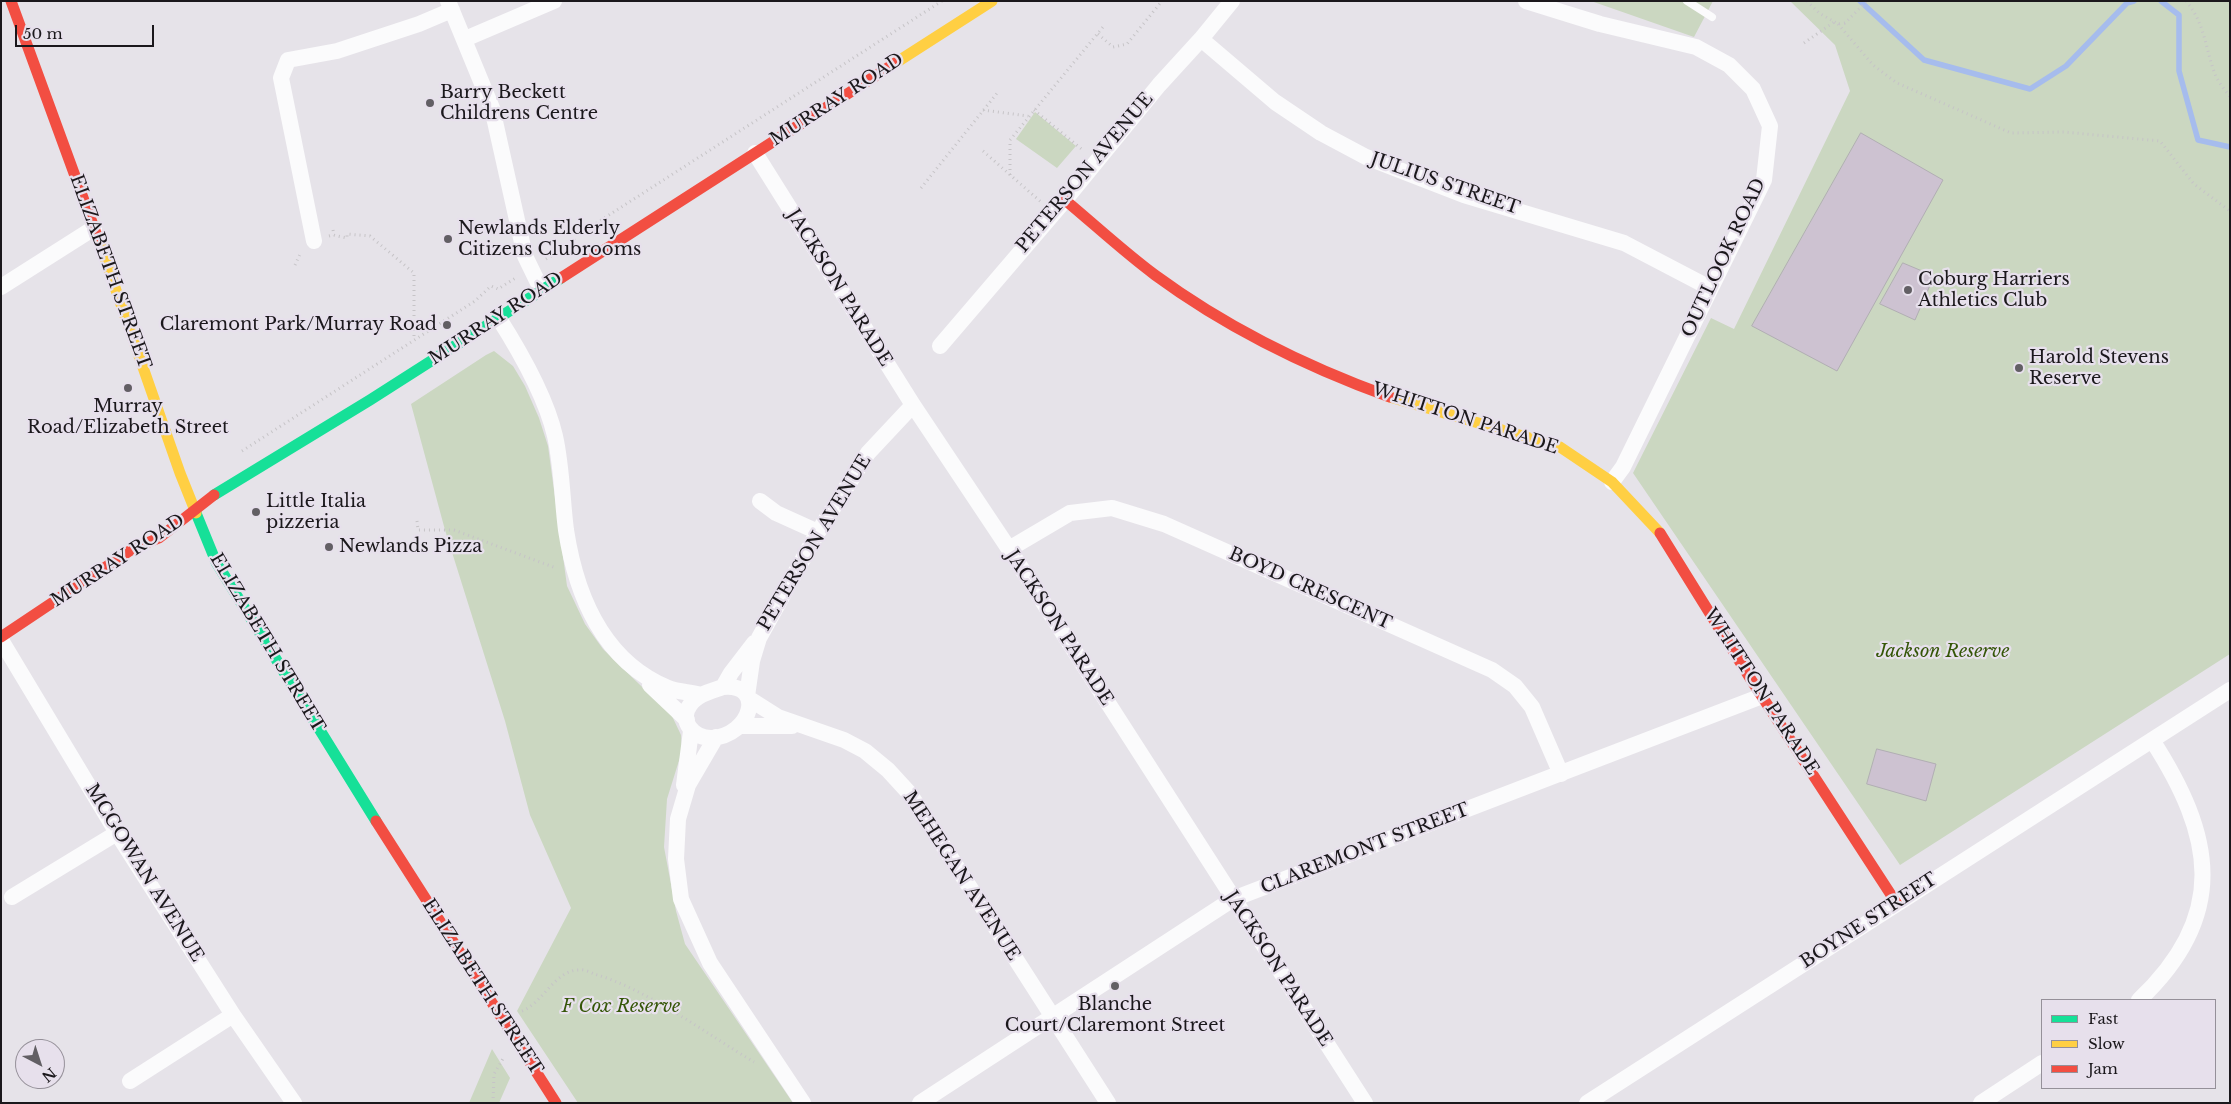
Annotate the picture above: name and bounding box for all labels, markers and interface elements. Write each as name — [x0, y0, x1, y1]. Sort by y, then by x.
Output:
scale bar — [18, 15, 156, 47]
text: 50 m — [23, 24, 63, 43]
street label: MURRAY ROAD — [766, 49, 908, 151]
place label: Barry Beckett Childrens Centre — [440, 82, 598, 125]
street label: PETERSON AVENUE — [1012, 89, 1158, 257]
marker: Barry Beckett Childrens Centre — [424, 97, 436, 109]
street label: JULIUS STREET — [1368, 148, 1522, 220]
street label: ELIZABETH STREET — [65, 172, 155, 372]
street label: OUTLOOK ROAD — [1678, 175, 1770, 341]
street label: JACKSON PARADE — [782, 206, 896, 370]
place label: Newlands Elderly Citizens Clubrooms — [458, 218, 641, 260]
marker: Newlands Elderly Citizens Clubrooms — [442, 233, 454, 245]
street label: MURRAY ROAD — [425, 268, 567, 370]
place label: Coburg Harriers Athletics Club — [1918, 269, 2070, 312]
marker: Coburg Harriers Athletics Club — [1902, 284, 1914, 296]
place label: Claremont Park/Murray Road — [160, 314, 437, 336]
marker: Claremont Park/Murray Road — [441, 319, 453, 331]
place label: Harold Stevens Reserve — [2029, 347, 2169, 389]
marker: Harold Stevens Reserve — [2013, 362, 2025, 374]
street label: WHITTON PARADE — [1369, 379, 1561, 459]
marker: Murray Road/Elizabeth Street — [122, 382, 134, 394]
place label: Murray Road/Elizabeth Street — [27, 396, 229, 438]
street label: PETERSON AVENUE — [754, 451, 876, 635]
place label: Little Italia pizzeria — [266, 491, 366, 534]
marker: Little Italia pizzeria — [250, 506, 262, 518]
street label: MURRAY ROAD — [47, 510, 189, 612]
place label: Newlands Pizza — [339, 536, 482, 558]
marker: Newlands Pizza — [323, 541, 335, 553]
street label: BOYD CRESCENT — [1225, 543, 1395, 635]
street label: JACKSON PARADE — [1001, 546, 1117, 710]
street label: ELIZABETH STREET — [205, 550, 329, 736]
street label: WHITTON PARADE — [1699, 605, 1823, 779]
park label: Jackson Reserve — [1877, 641, 2009, 663]
street label: MCGOWAN AVENUE — [80, 780, 208, 966]
street label: MEHEGAN AVENUE — [898, 787, 1024, 965]
street label: CLAREMONT STREET — [1258, 799, 1472, 899]
street label: BOYNE STREET — [1797, 869, 1941, 973]
street label: JACKSON PARADE — [1220, 887, 1336, 1051]
street label: ELIZABETH STREET — [417, 895, 547, 1079]
marker: Blanche Court/Claremont Street — [1109, 980, 1121, 992]
place label: Blanche Court/Claremont Street — [1005, 994, 1225, 1036]
park label: F Cox Reserve — [562, 996, 680, 1018]
legend — [2041, 999, 2216, 1089]
text: Fast — [2088, 1009, 2118, 1028]
text: Slow — [2088, 1034, 2125, 1053]
north arrow — [15, 1039, 65, 1089]
text: Jam — [2088, 1059, 2118, 1078]
text: N — [38, 1064, 60, 1086]

